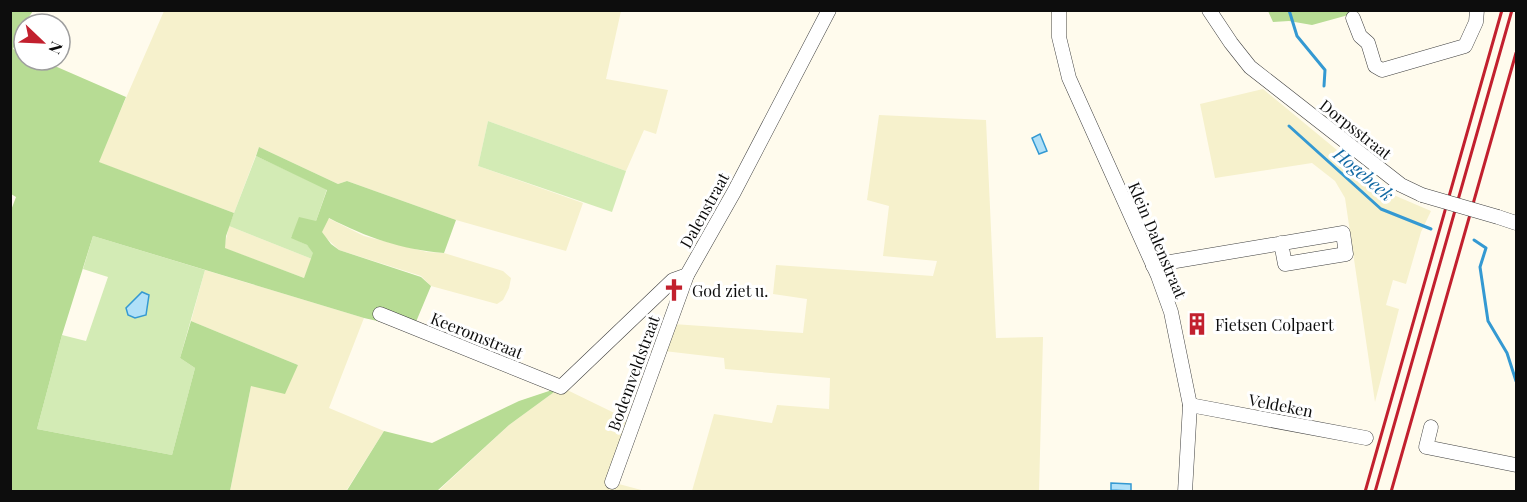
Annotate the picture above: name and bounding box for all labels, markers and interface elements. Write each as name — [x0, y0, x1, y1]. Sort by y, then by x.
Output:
north arrow — [12, 12, 72, 72]
text: N — [44, 39, 68, 58]
street label: Dorpsstraat — [1316, 94, 1396, 164]
water label: Hogebeek — [1328, 141, 1399, 206]
street label: Dalenstraat — [675, 168, 733, 251]
street label: Klein Dalenstraat — [1124, 179, 1192, 302]
church icon: God ziet u. — [661, 277, 687, 303]
place label: God ziet u. — [692, 280, 768, 301]
street label: Keeromstraat — [428, 307, 527, 363]
building icon: Fietsen Colpaert — [1184, 311, 1210, 337]
street label: Bodemveldstraat — [602, 312, 664, 434]
place label: Fietsen Colpaert — [1215, 314, 1334, 335]
street label: Veldeken — [1246, 388, 1315, 422]

